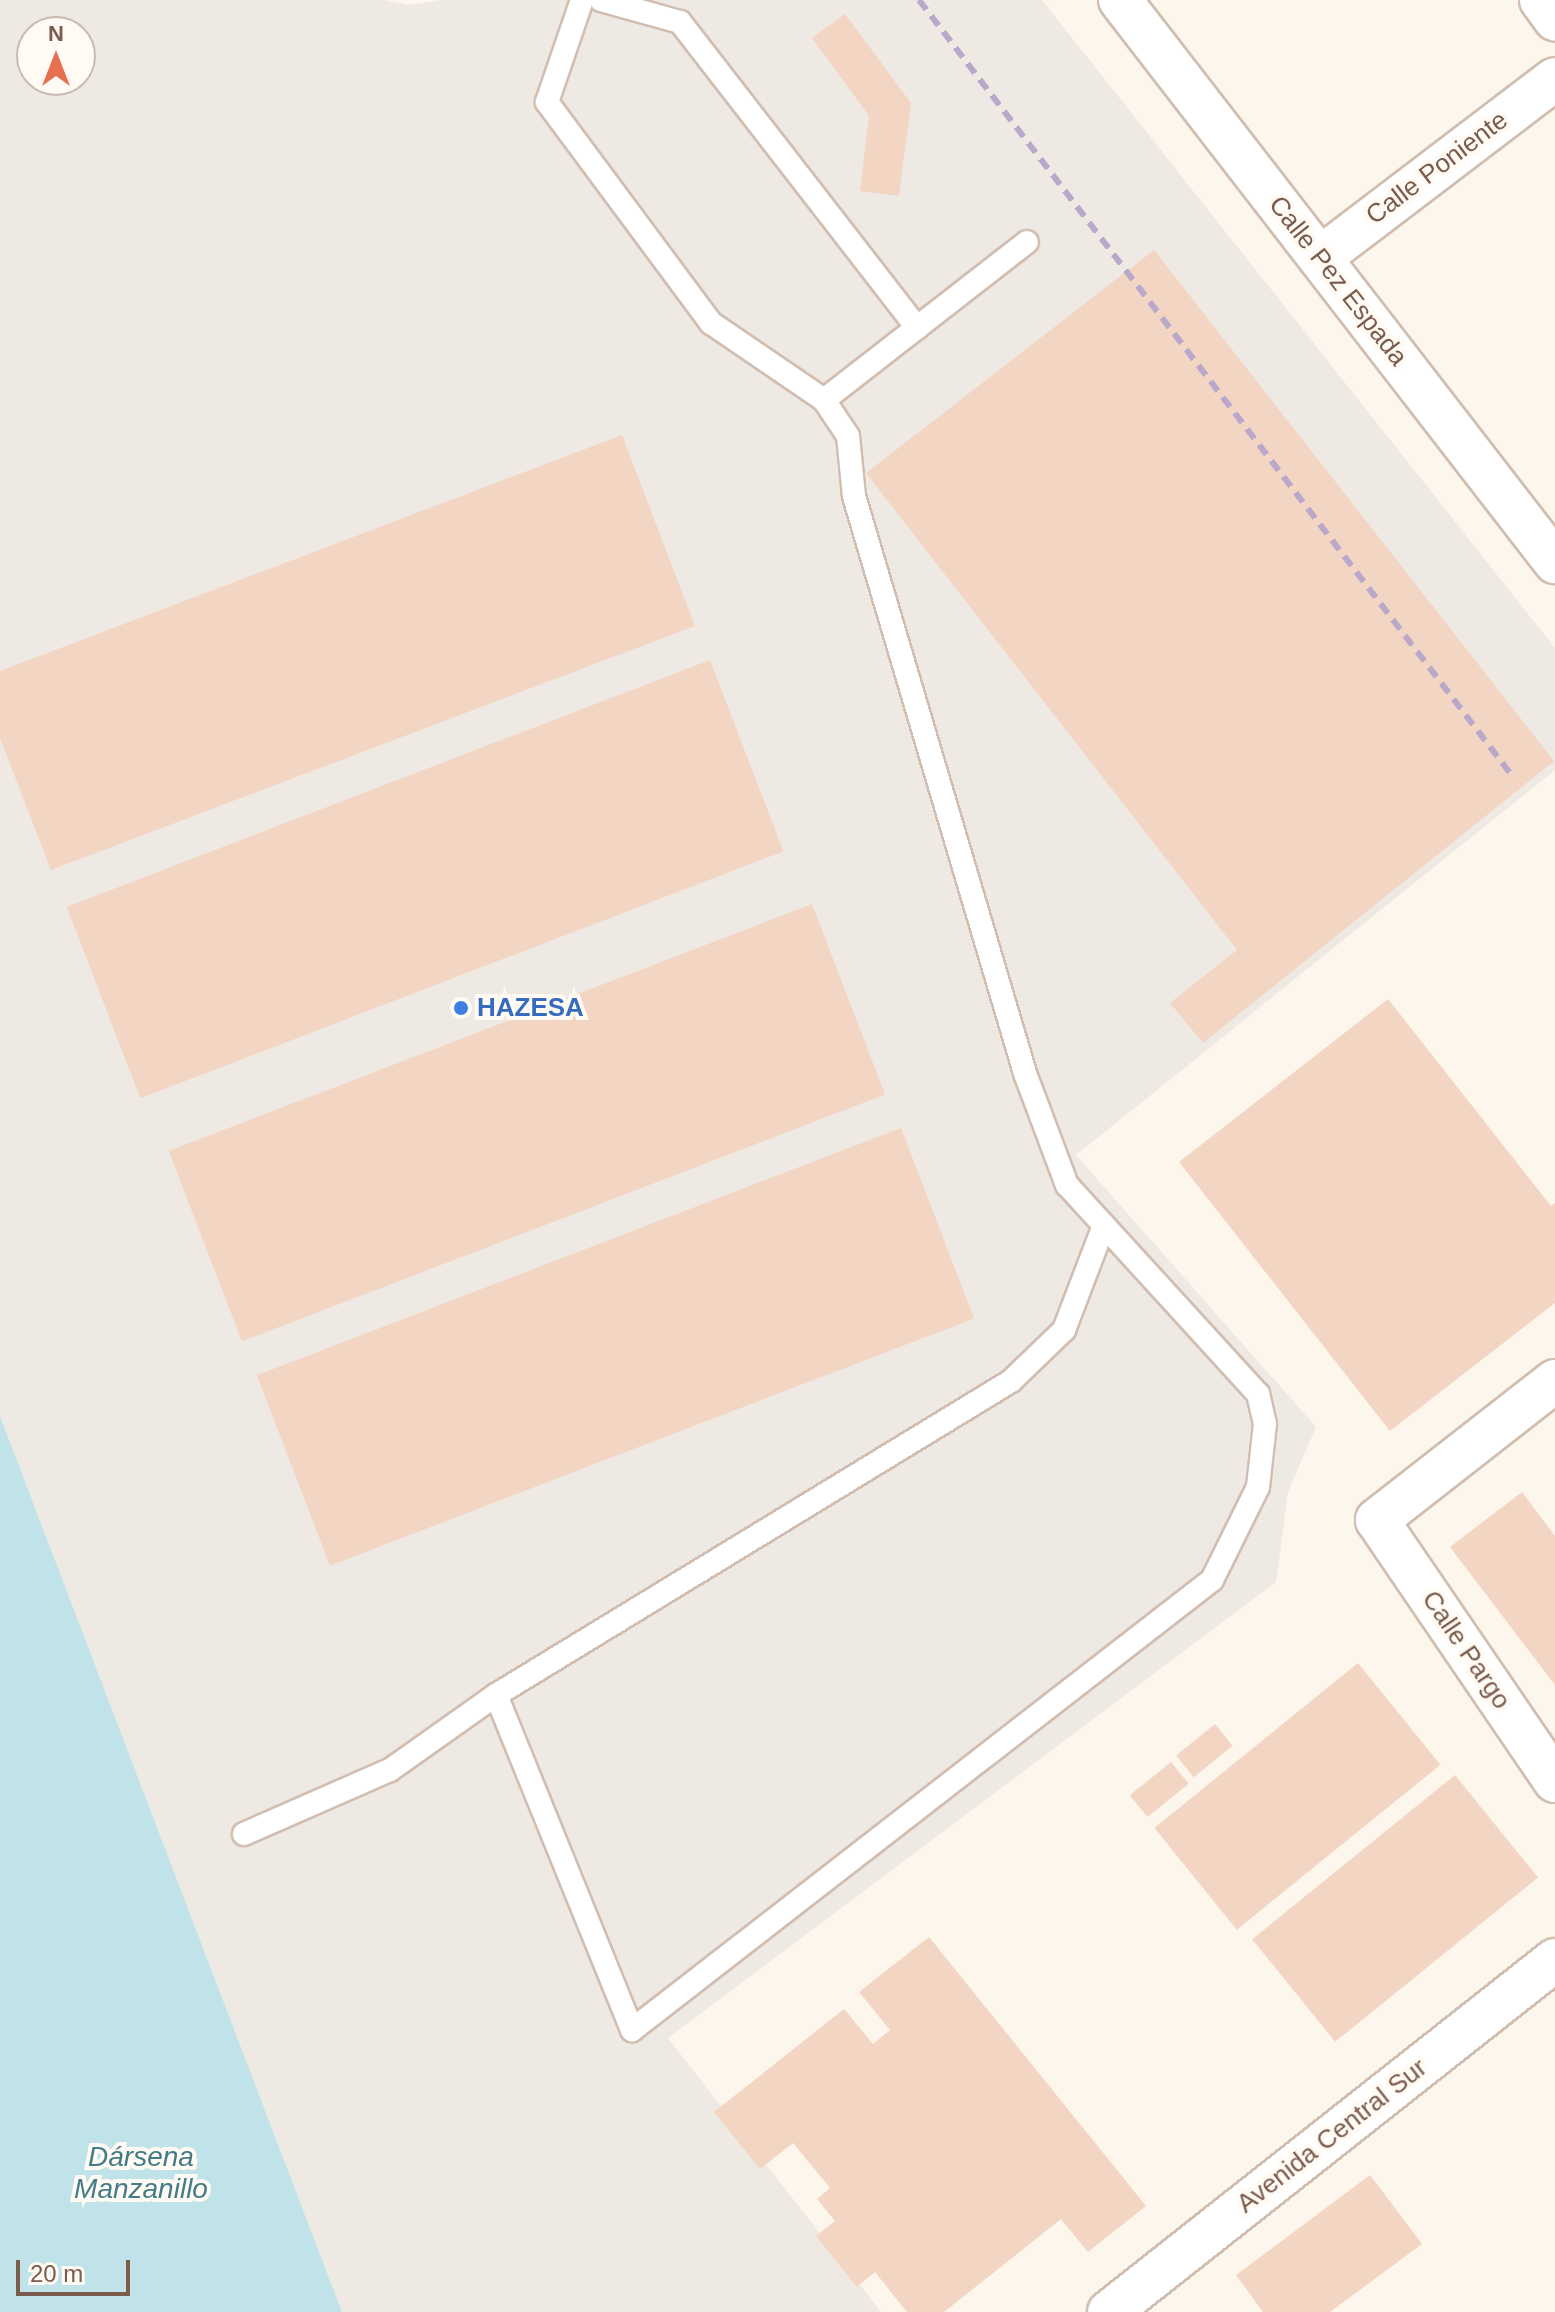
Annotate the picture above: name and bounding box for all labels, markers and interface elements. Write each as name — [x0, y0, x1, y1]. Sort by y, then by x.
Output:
north arrow — [16, 16, 96, 96]
text: N — [48, 21, 64, 46]
street label: Calle Poniente — [1360, 105, 1514, 231]
street label: Calle Pez Espada — [1262, 190, 1414, 372]
place label: HAZESA — [477, 992, 584, 1024]
marker: HAZESA — [452, 999, 470, 1017]
street label: Calle Pargo — [1415, 1585, 1517, 1715]
street label: Avenida Central Sur — [1231, 2052, 1433, 2220]
water label: Dársena Manzanillo — [74, 2140, 208, 2206]
scale bar — [20, 2244, 134, 2294]
text: 20 m — [30, 2260, 83, 2287]

